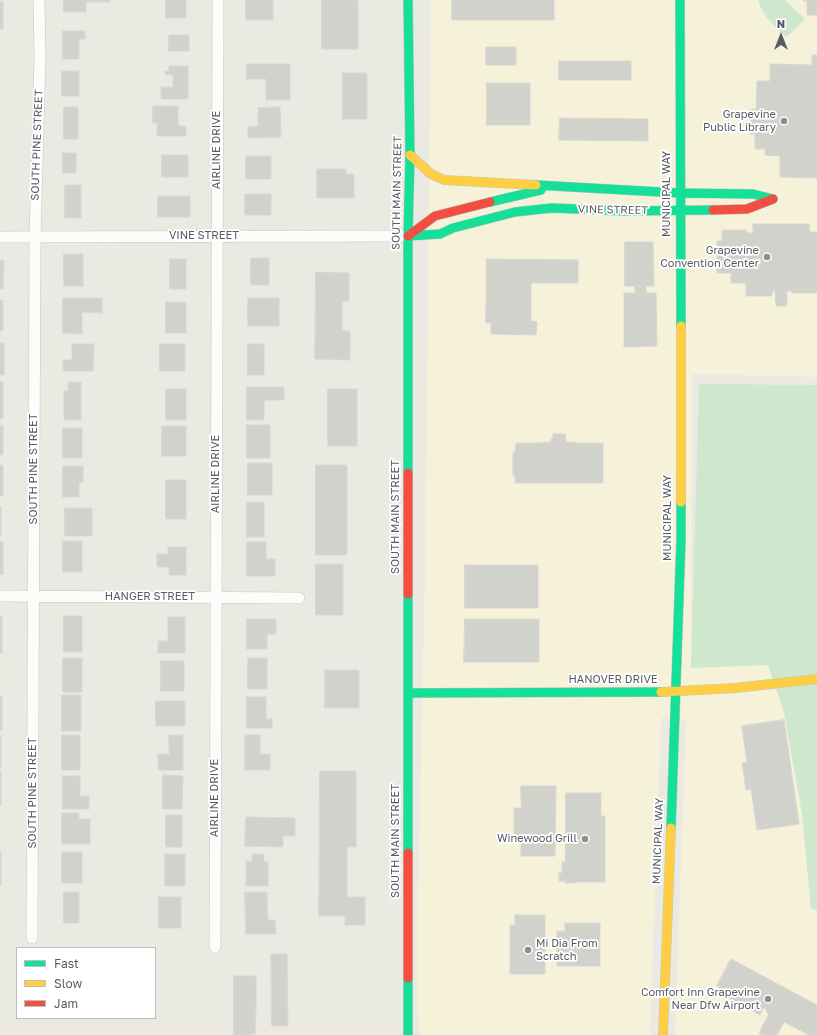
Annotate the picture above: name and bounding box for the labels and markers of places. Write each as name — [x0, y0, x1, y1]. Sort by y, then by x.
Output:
place label: Grapevine Public Library — [703, 108, 776, 134]
marker: Grapevine Public Library — [779, 116, 789, 126]
place label: Grapevine Convention Center — [660, 244, 759, 270]
marker: Grapevine Convention Center — [762, 252, 772, 262]
place label: Winewood Grill — [497, 832, 577, 846]
marker: Winewood Grill — [580, 834, 590, 844]
place label: Mi Dia From Scratch — [536, 937, 598, 963]
marker: Mi Dia From Scratch — [523, 945, 533, 955]
place label: Comfort Inn Grapevine Near Dfw Airport — [641, 986, 760, 1012]
marker: Comfort Inn Grapevine Near Dfw Airport — [763, 994, 773, 1004]

